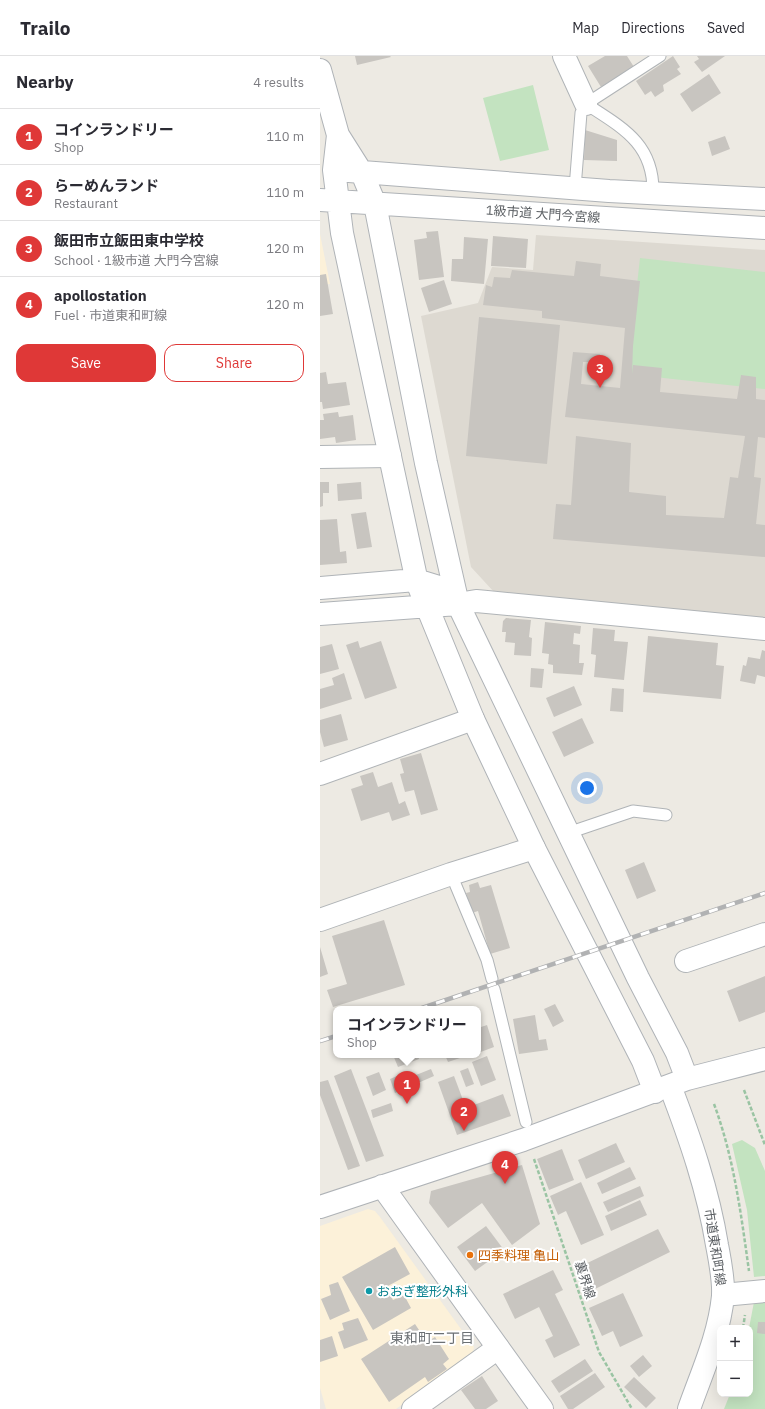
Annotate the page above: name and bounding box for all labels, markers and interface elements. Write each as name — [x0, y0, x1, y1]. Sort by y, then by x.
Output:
text: Trailo — [20, 16, 70, 40]
text: Map — [572, 19, 599, 37]
text: Directions — [621, 19, 685, 37]
text: Saved — [707, 19, 745, 37]
text: Nearby — [16, 71, 74, 93]
text: 4 results — [253, 74, 304, 91]
text: コインランドリー — [54, 120, 174, 139]
text: 1 — [25, 128, 33, 145]
text: 110 m — [266, 128, 304, 145]
text: Shop — [54, 139, 84, 156]
text: らーめんランド — [54, 176, 159, 195]
text: 2 — [25, 184, 33, 201]
text: 110 m — [266, 184, 304, 201]
text: Restaurant — [54, 195, 118, 212]
street label: 1級市道 大門今宮線 — [485, 202, 601, 226]
text: 飯田市立飯田東中学校 — [54, 231, 204, 250]
text: 3 — [25, 240, 33, 257]
text: 120 m — [266, 240, 304, 257]
text: School · 1級市道 大門今宮線 — [54, 252, 219, 269]
text: apollostation — [54, 286, 147, 305]
text: 4 — [25, 296, 33, 313]
text: 120 m — [266, 296, 304, 313]
text: Fuel · 市道東和町線 — [54, 307, 167, 324]
button: Save — [16, 344, 156, 382]
button: Share — [164, 344, 304, 382]
pin: 3 — [587, 355, 613, 388]
your location — [577, 778, 597, 798]
popup — [333, 1006, 481, 1058]
text: コインランドリー — [347, 1015, 467, 1034]
text: Shop — [347, 1034, 377, 1051]
pin: 1 — [394, 1071, 420, 1104]
pin: 2 — [451, 1098, 477, 1131]
pin: 4 — [492, 1151, 518, 1184]
street label: 市道東和町線 — [701, 1207, 729, 1287]
place label: 四季料理 亀山 — [478, 1247, 559, 1264]
marker: 四季料理 亀山 — [465, 1250, 475, 1260]
street label: 裏界線 — [571, 1259, 599, 1301]
place label: おおぎ整形外科 — [377, 1283, 468, 1300]
marker: おおぎ整形外科 — [364, 1286, 374, 1296]
map controls — [717, 1325, 753, 1397]
button: + — [717, 1325, 753, 1361]
district label: 東和町二丁目 — [390, 1329, 474, 1347]
button: − — [717, 1361, 753, 1397]

